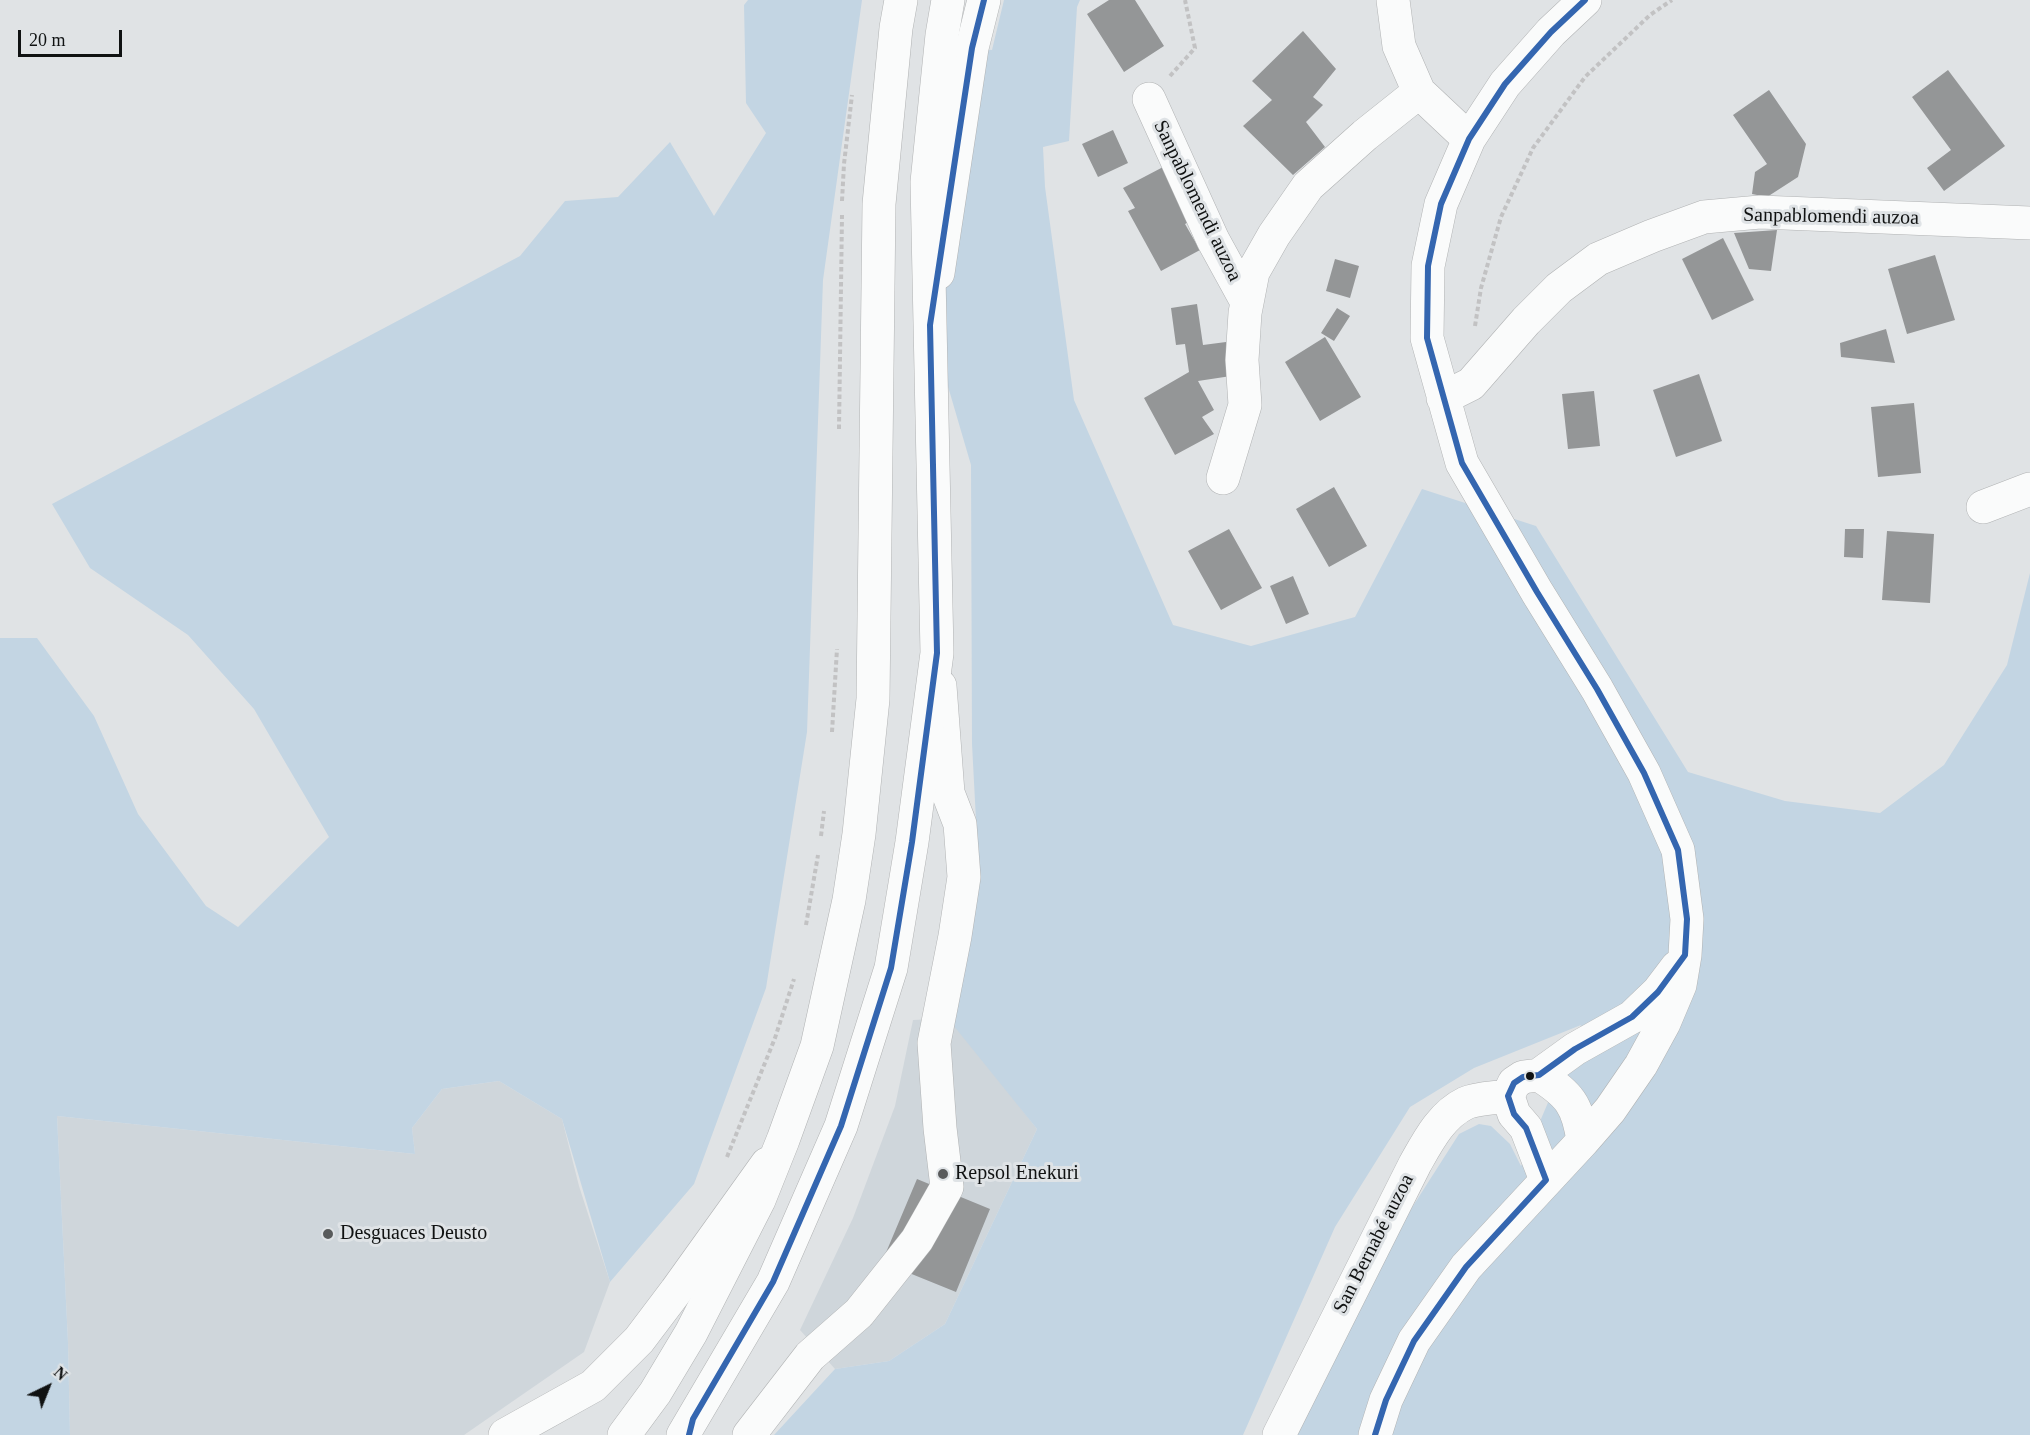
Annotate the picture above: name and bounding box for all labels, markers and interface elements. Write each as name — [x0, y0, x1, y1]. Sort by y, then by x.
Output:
scale bar — [21, 18, 124, 56]
text: 20 m — [29, 30, 66, 50]
street label: Sanpablomendi auzoa — [1148, 117, 1246, 285]
street label: Sanpablomendi auzoa — [1743, 203, 1919, 231]
unlabelled marker — [1524, 1070, 1536, 1082]
place label: Repsol Enekuri — [955, 1162, 1079, 1186]
marker: Repsol Enekuri — [936, 1167, 950, 1181]
street label: San Bernabé auzoa — [1329, 1170, 1419, 1318]
place label: Desguaces Deusto — [340, 1222, 487, 1246]
marker: Desguaces Deusto — [321, 1227, 335, 1241]
north arrow — [18, 1357, 78, 1417]
text: N — [51, 1363, 71, 1384]

